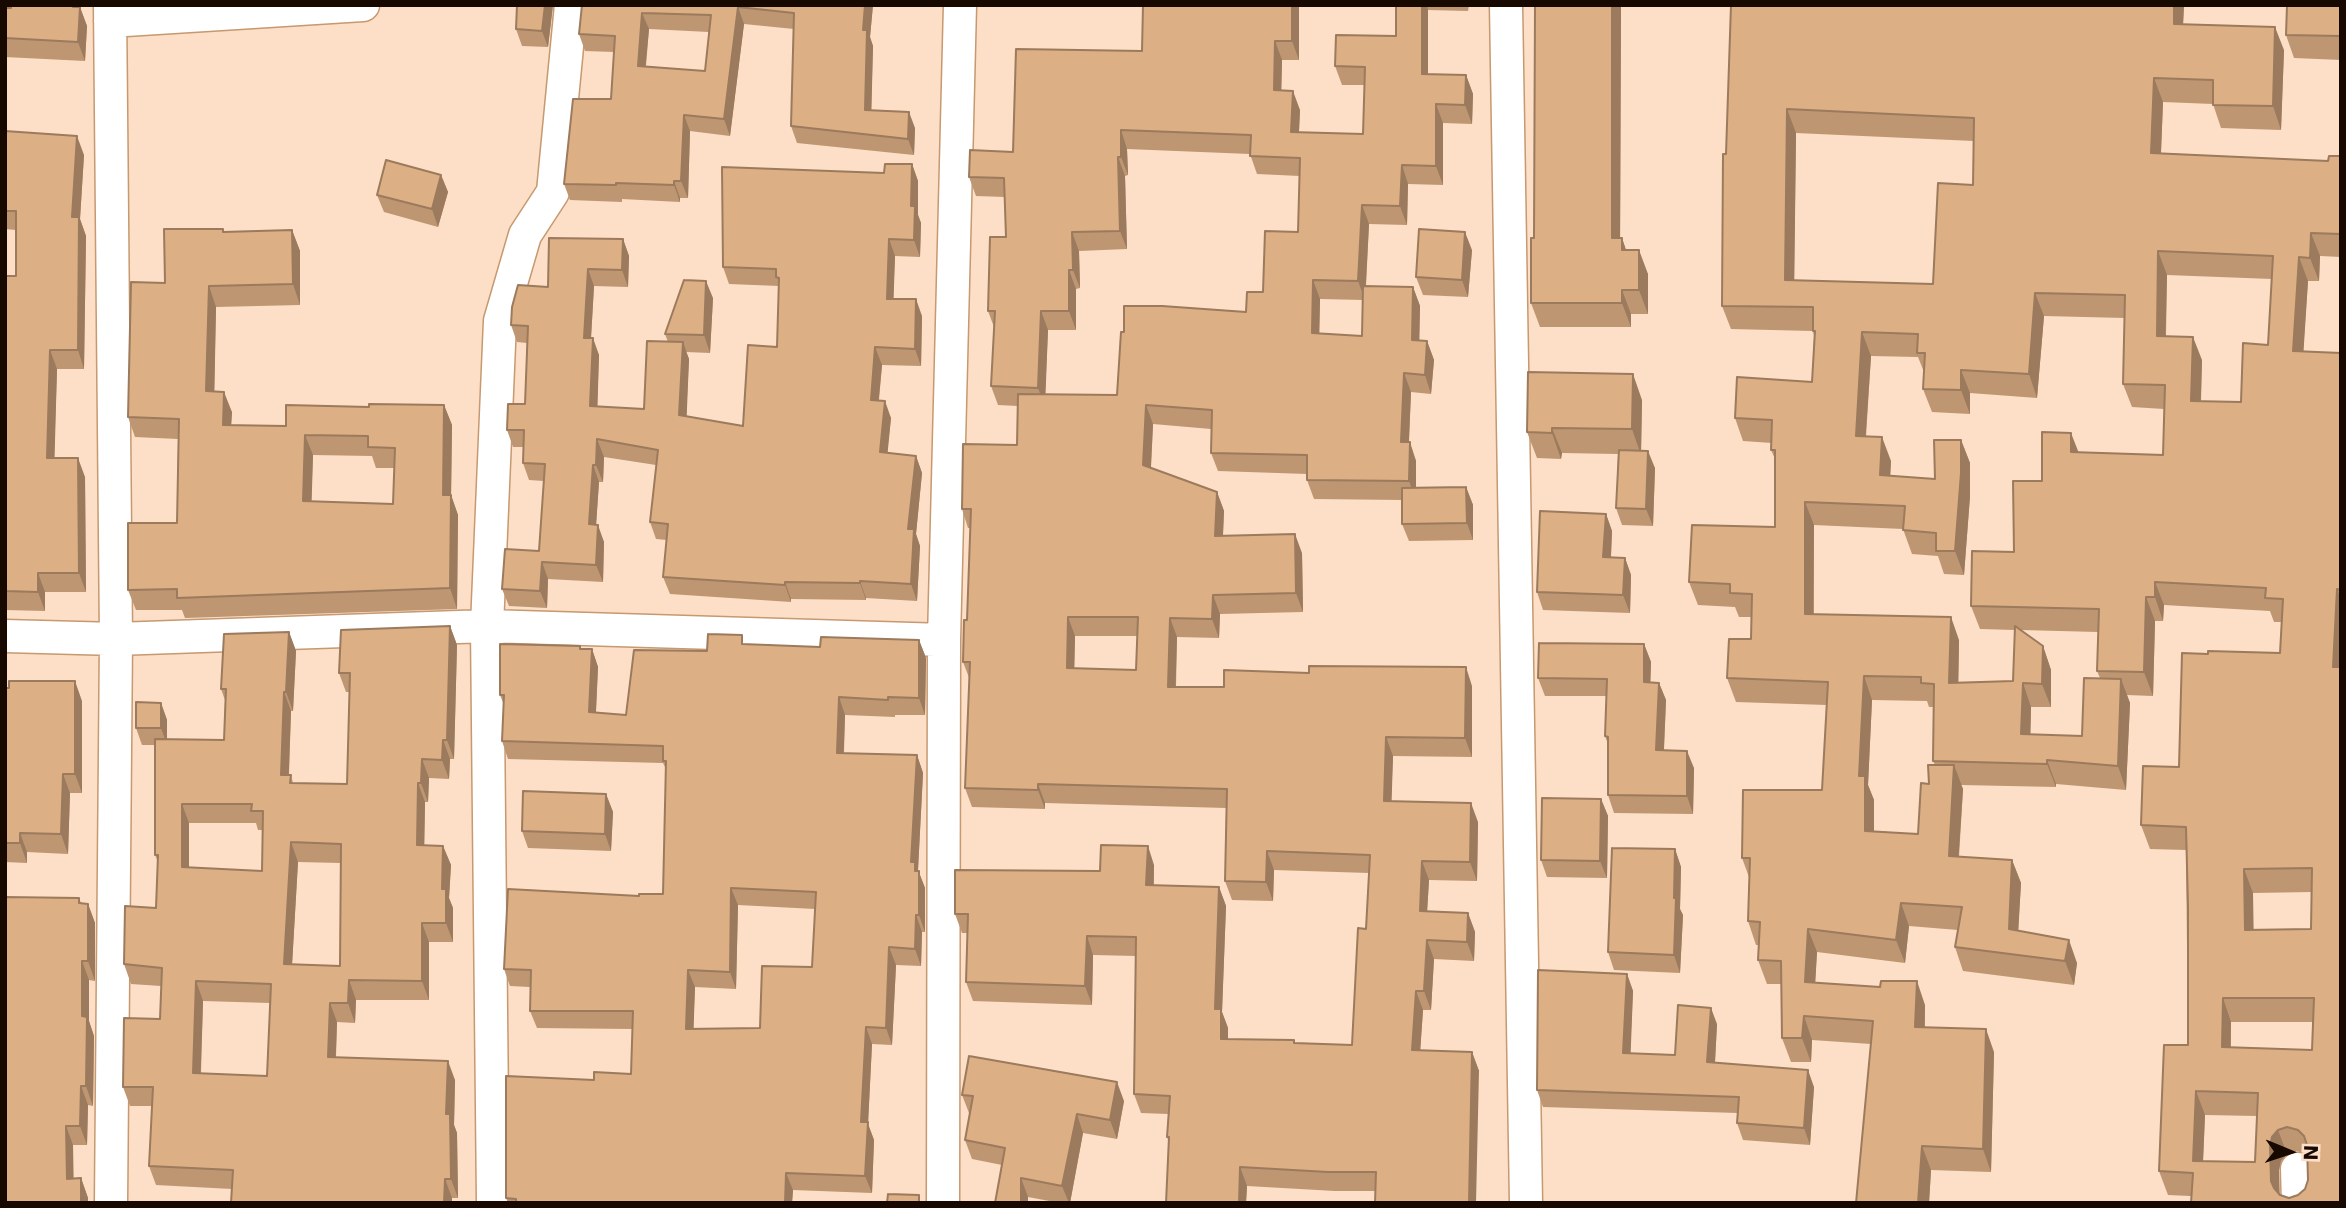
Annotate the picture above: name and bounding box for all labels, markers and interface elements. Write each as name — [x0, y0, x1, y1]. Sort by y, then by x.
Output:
north arrow — [2255, 1117, 2325, 1187]
text: N — [2300, 1144, 2322, 1161]

